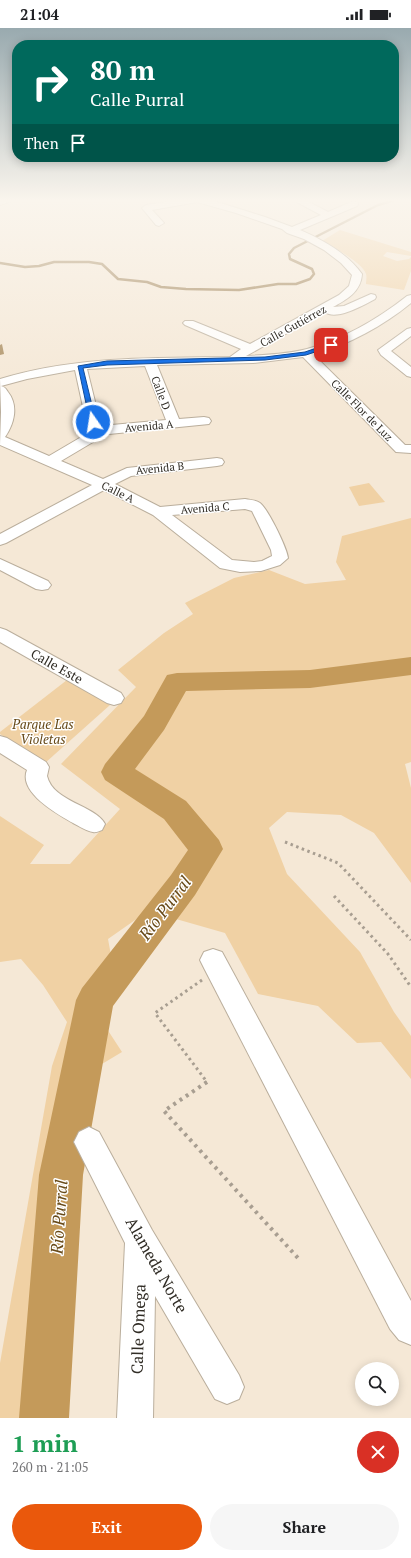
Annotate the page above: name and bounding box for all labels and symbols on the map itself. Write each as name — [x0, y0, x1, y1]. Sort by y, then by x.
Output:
street label: Calle Gutiérrez — [257, 302, 329, 350]
pin — [314, 328, 348, 362]
street label: Calle D — [148, 374, 174, 412]
street label: Calle Flor de Luz — [328, 376, 396, 444]
position arrow — [72, 401, 114, 443]
street label: Avenida A — [124, 417, 175, 435]
street label: Avenida B — [135, 458, 185, 478]
street label: Calle A — [99, 478, 137, 506]
street label: Avenida C — [180, 499, 230, 517]
street label: Calle Este — [28, 644, 86, 688]
park label: Parque Las Violetas — [11, 715, 74, 748]
water label: Río Purral — [132, 871, 196, 945]
water label: Río Purral — [44, 1179, 73, 1256]
street label: Alameda Norte — [121, 1213, 193, 1317]
street label: Calle Omega — [125, 1284, 151, 1374]

